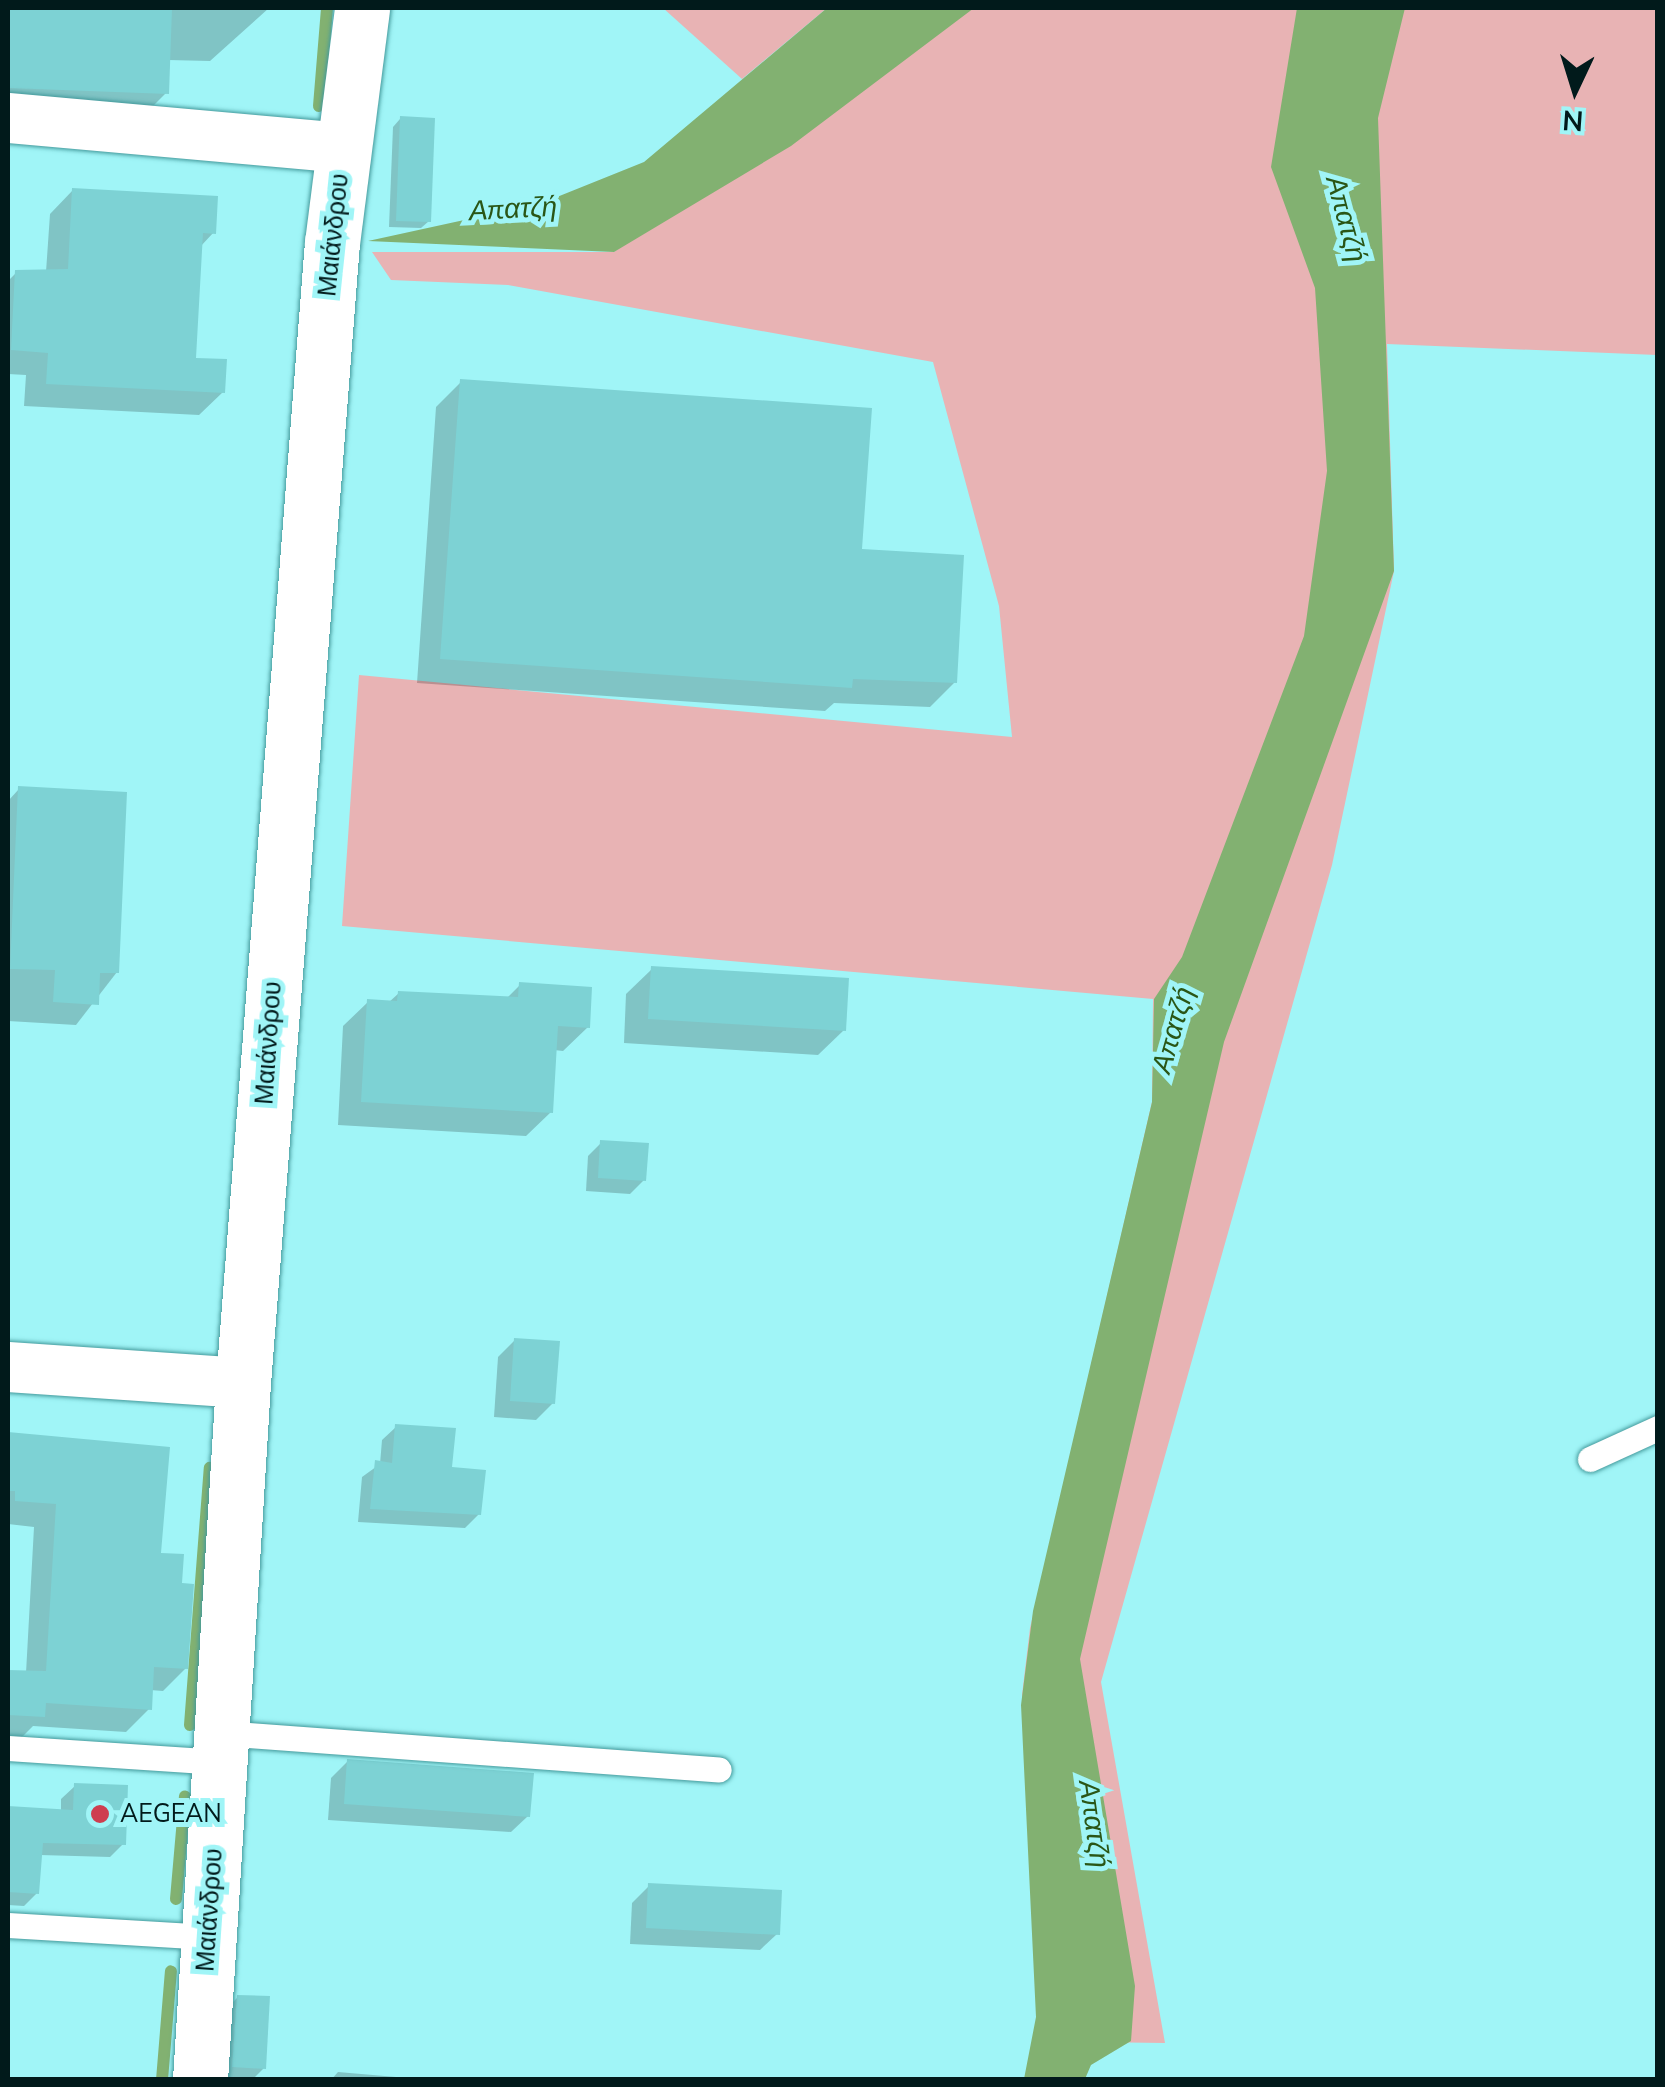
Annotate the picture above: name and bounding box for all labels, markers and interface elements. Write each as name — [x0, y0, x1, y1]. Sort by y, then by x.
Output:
north arrow — [1525, 40, 1625, 140]
text: N — [1561, 100, 1585, 140]
street label: Μαιάνδρου — [313, 172, 355, 298]
water label: Απατζή — [1318, 172, 1374, 266]
water label: Απατζή — [468, 190, 558, 228]
street label: Μαιάνδρου — [250, 980, 288, 1106]
water label: Απατζή — [1145, 983, 1201, 1077]
water label: Απατζή — [1071, 1778, 1117, 1870]
place label: AEGEAN — [120, 1799, 222, 1829]
marker: AEGEAN — [89, 1803, 111, 1825]
street label: Μαιάνδρου — [191, 1847, 229, 1973]

